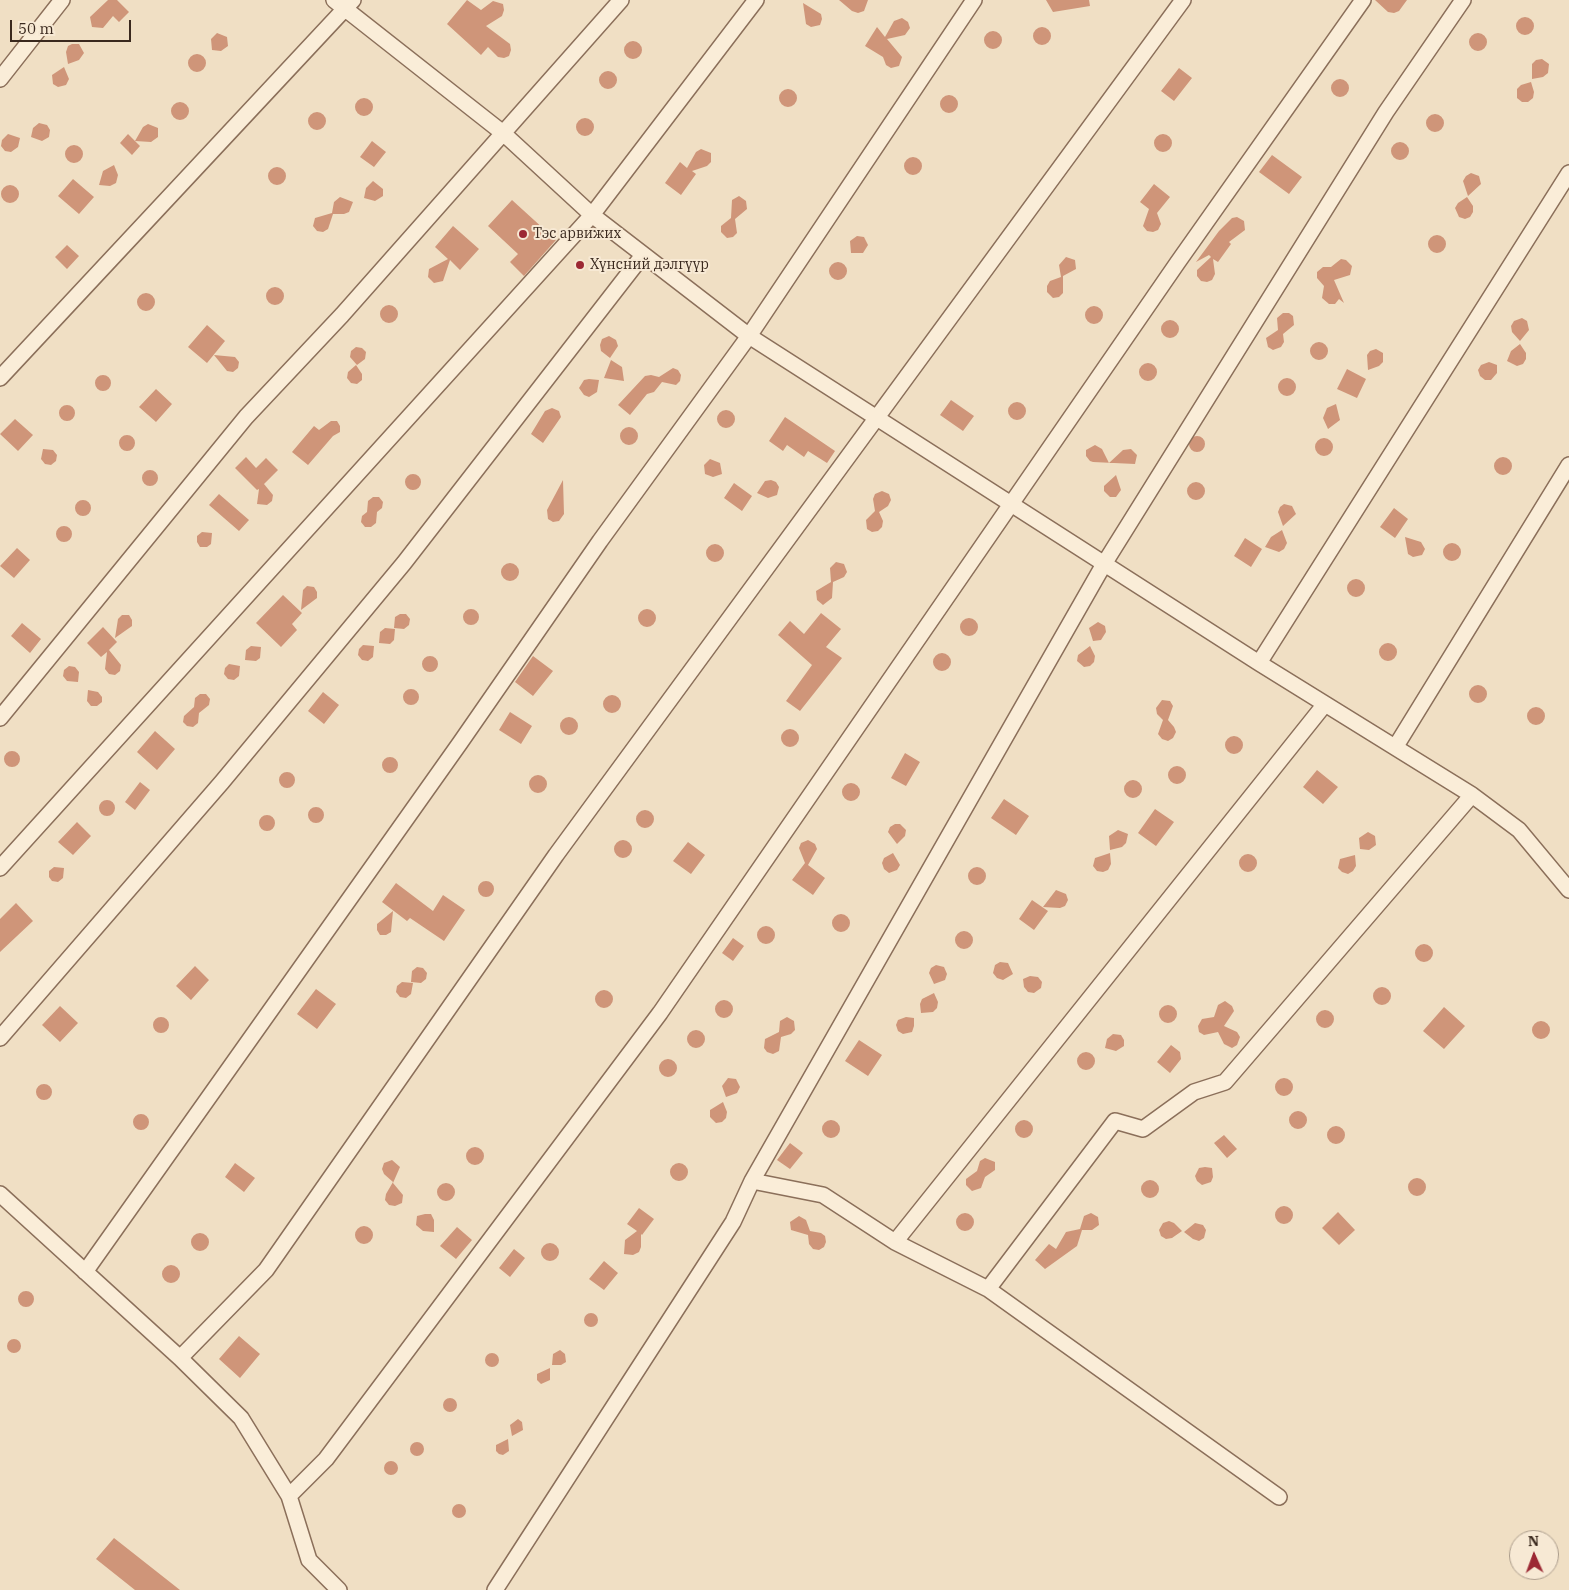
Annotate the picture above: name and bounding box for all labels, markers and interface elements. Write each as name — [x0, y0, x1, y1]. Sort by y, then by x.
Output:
scale bar — [12, 10, 134, 42]
text: 50 m — [18, 19, 54, 38]
place label: Тэс арвижих — [533, 226, 621, 242]
marker: Тэс арвижих — [517, 228, 529, 240]
place label: Хүнсний дэлгүүр — [590, 257, 709, 273]
marker: Хүнсний дэлгүүр — [574, 259, 586, 271]
north arrow — [1509, 1530, 1559, 1580]
text: N — [1528, 1532, 1539, 1550]

